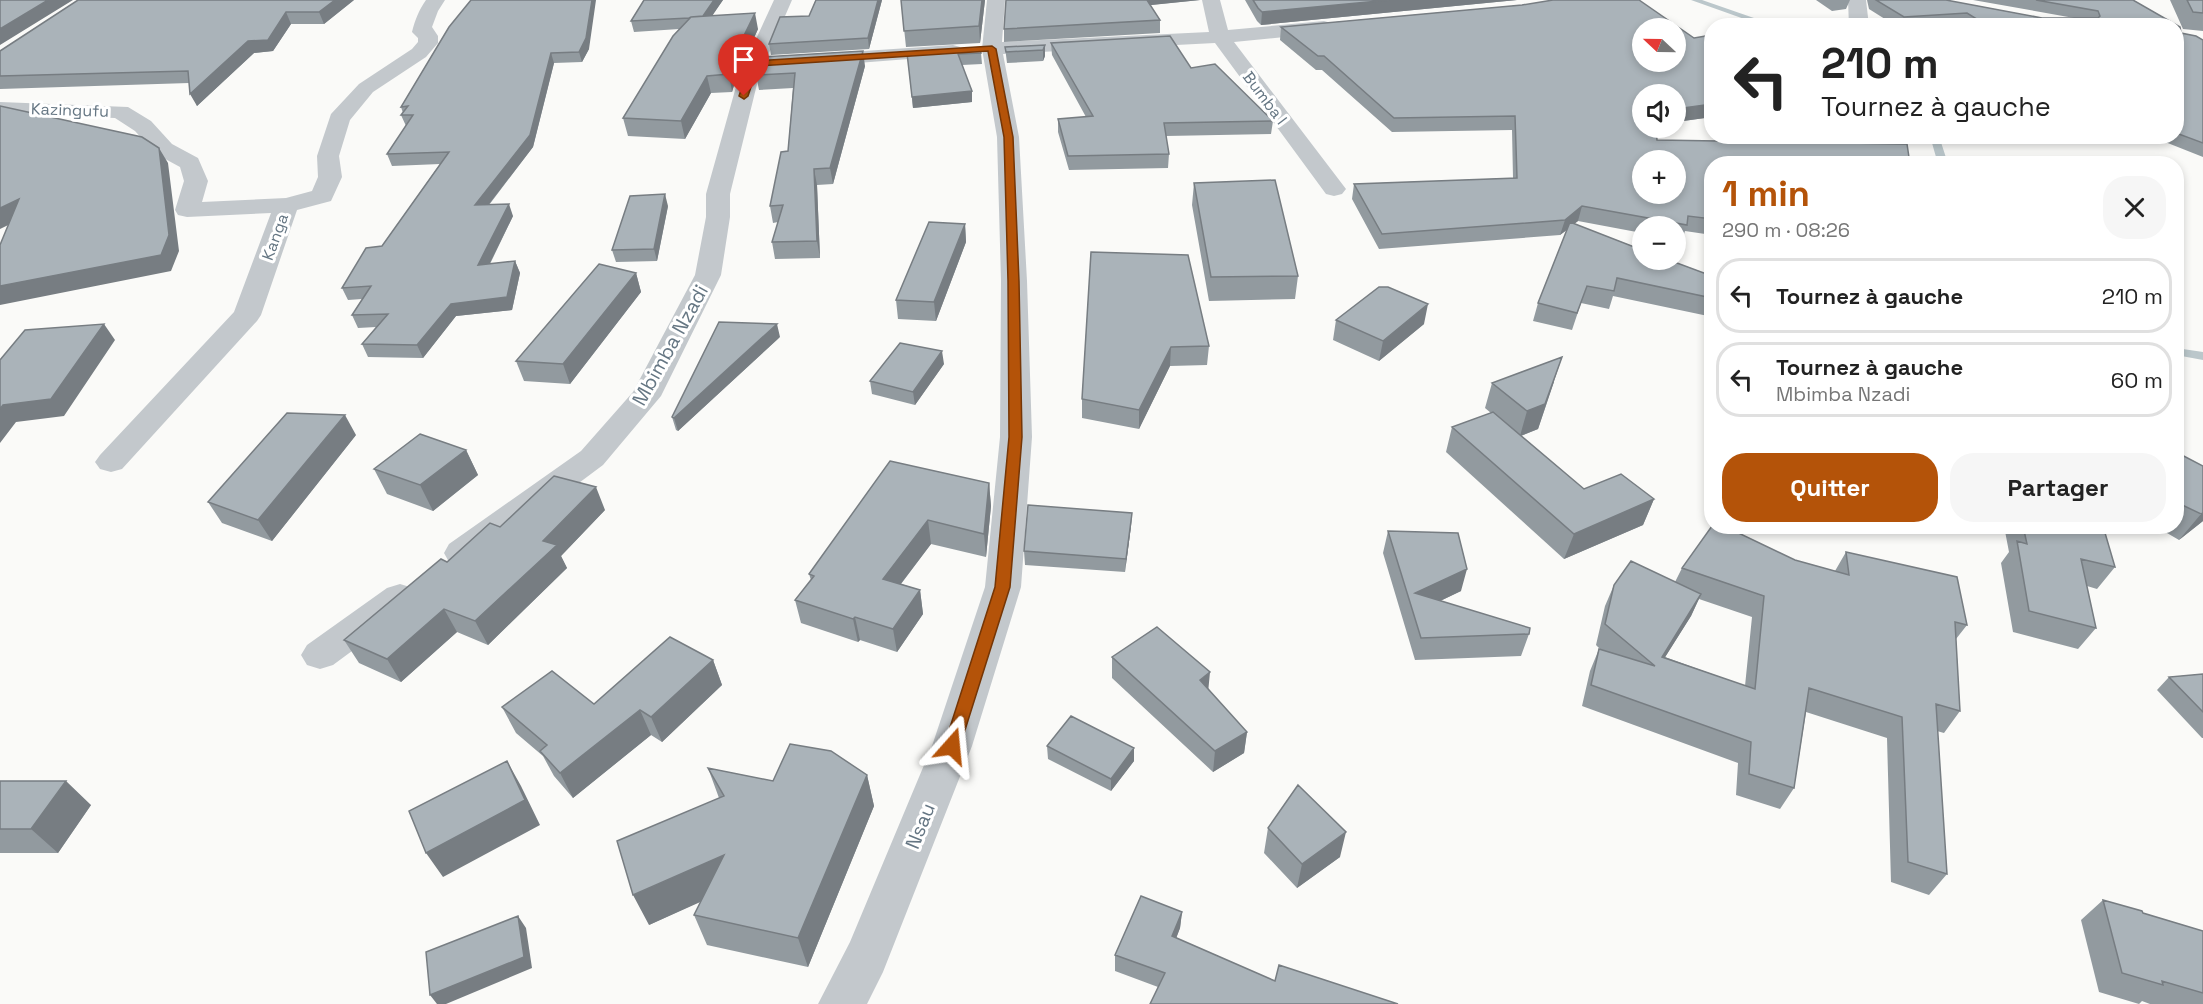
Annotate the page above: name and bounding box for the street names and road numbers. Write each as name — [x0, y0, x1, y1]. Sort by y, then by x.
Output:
street label: Bumba I — [1238, 67, 1292, 129]
street label: Kazingufu — [31, 98, 109, 122]
street label: Kanga — [257, 211, 293, 263]
street label: Mbimba Nzadi — [626, 280, 714, 410]
street label: Nsau — [899, 799, 941, 853]

